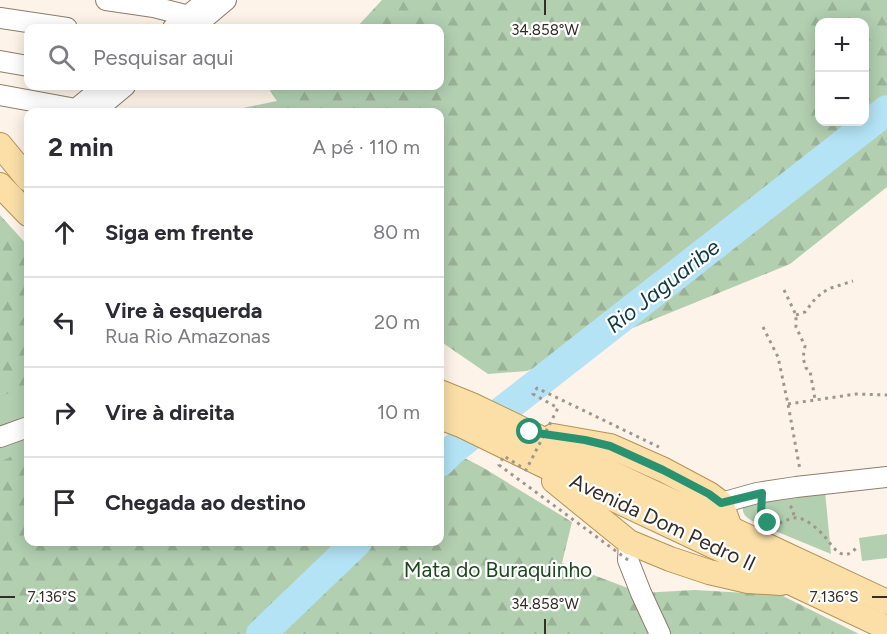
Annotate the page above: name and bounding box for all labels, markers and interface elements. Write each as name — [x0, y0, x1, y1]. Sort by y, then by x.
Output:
map controls — [815, 18, 869, 126]
button: + — [815, 18, 869, 72]
text: 34.858°W — [511, 21, 579, 39]
search box — [24, 24, 444, 90]
icon: search — [45, 41, 78, 74]
text: Pesquisar aqui — [93, 44, 234, 71]
button: − — [815, 72, 869, 126]
text: 2 min — [48, 131, 114, 163]
text: A pé · 110 m — [313, 135, 420, 159]
icon: ahead — [48, 216, 81, 249]
text: Siga em frente — [105, 219, 253, 246]
text: 80 m — [373, 220, 420, 244]
water label: Rio Jaguaribe — [601, 233, 725, 339]
text: Vire à esquerda — [105, 297, 263, 324]
icon: left — [48, 306, 81, 339]
text: 20 m — [374, 310, 420, 334]
text: Rua Rio Amazonas — [105, 324, 270, 348]
icon: right — [48, 396, 81, 429]
text: Vire à direita — [105, 399, 235, 426]
text: 10 m — [377, 400, 420, 424]
route start — [516, 418, 542, 444]
street label: Avenida Dom Pedro II — [566, 468, 760, 576]
icon: arrive — [48, 486, 81, 519]
text: Chegada ao destino — [105, 489, 306, 516]
route end — [754, 509, 780, 535]
park label: Mata do Buraquinho — [404, 557, 592, 582]
text: 7.136°S — [28, 588, 76, 606]
text: 7.136°S — [810, 588, 858, 606]
text: 34.858°W — [511, 595, 579, 613]

